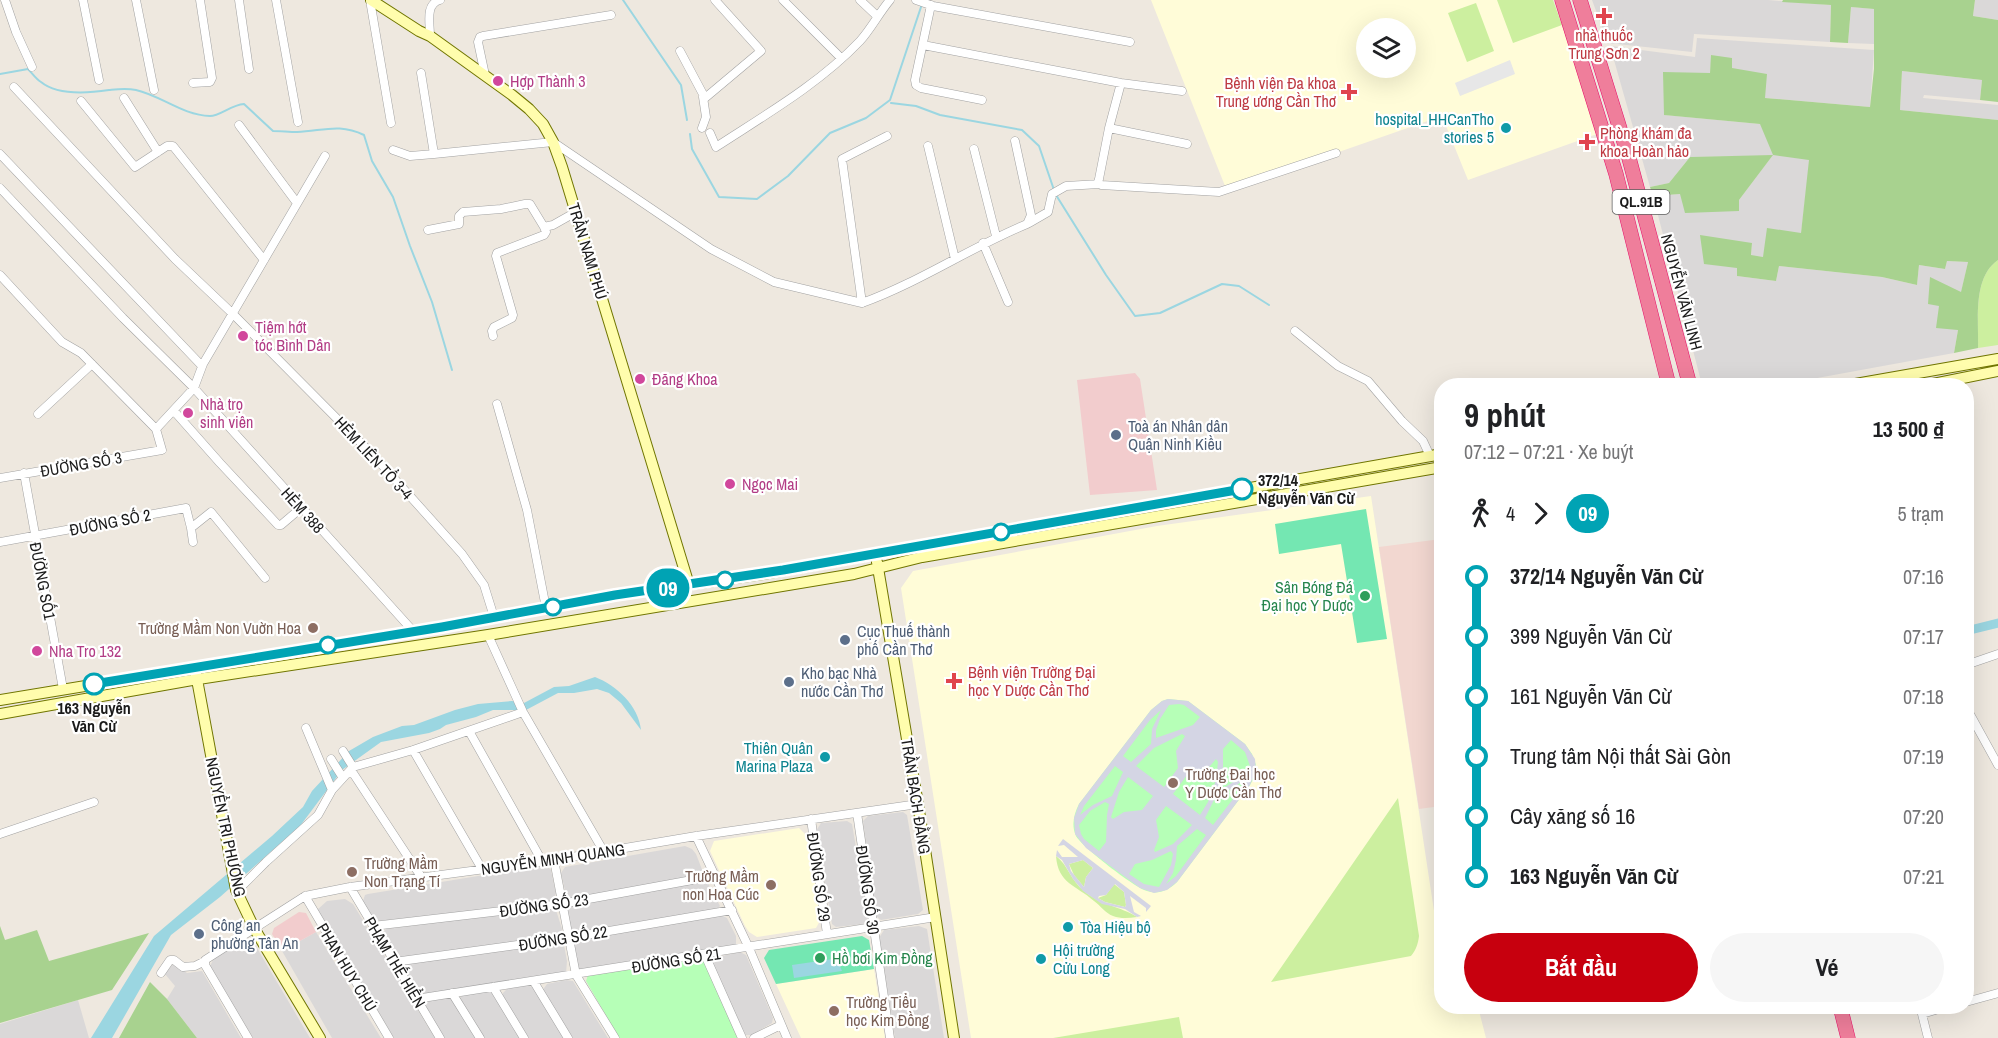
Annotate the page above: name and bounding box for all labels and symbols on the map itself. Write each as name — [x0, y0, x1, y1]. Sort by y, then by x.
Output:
marker: nhà thuốc Trung Sơn 2 — [1597, 9, 1611, 23]
place label: nhà thuốc Trung Sơn 2 — [1568, 24, 1640, 64]
place label: Hợp Thành 3 — [510, 70, 586, 92]
place label: Bệnh viện Đa khoa Trung ương Cần Thơ — [1216, 72, 1337, 112]
marker: Hợp Thành 3 — [491, 74, 505, 88]
marker: Bệnh viện Đa khoa Trung ương Cần Thơ — [1340, 83, 1358, 101]
place label: hospital_HHCanTho stories 5 — [1375, 108, 1494, 148]
marker: hospital_HHCanTho stories 5 — [1499, 121, 1513, 135]
place label: Phòng khám đa khoa Hoàn hảo — [1600, 122, 1693, 162]
marker: Phòng khám đa khoa Hoàn hảo — [1578, 133, 1596, 151]
road number: QL.91B — [1612, 190, 1670, 214]
street label: TRẦN NAM PHÚ — [563, 200, 613, 302]
street label: NGUYỄN VĂN LINH — [1656, 232, 1708, 352]
place label: Tiệm hớt tóc Bình Dân — [255, 316, 331, 356]
marker: Tiệm hớt tóc Bình Dân — [236, 329, 250, 343]
place label: Đăng Khoa — [652, 368, 718, 390]
marker: Đăng Khoa — [633, 372, 647, 386]
place label: Nhà trọ sinh viên — [200, 393, 253, 433]
marker: Nhà trọ sinh viên — [181, 406, 195, 420]
street label: HẺM LIÊN TỔ 3-4 — [330, 412, 418, 504]
place label: Toà án Nhân dân Quận Ninh Kiều — [1128, 415, 1228, 455]
marker: Toà án Nhân dân Quận Ninh Kiều — [1109, 428, 1123, 442]
street label: ĐƯỜNG SỐ 3 — [39, 446, 123, 482]
place label: 372/14 Nguyễn Văn Cừ — [1258, 469, 1355, 509]
place label: Ngọc Mai — [742, 473, 798, 495]
marker: Ngọc Mai — [723, 477, 737, 491]
marker: 372/14 Nguyễn Văn Cừ — [1231, 478, 1253, 500]
street label: HẺM 388 — [277, 482, 329, 538]
street label: ĐƯỜNG SỐ 2 — [67, 503, 153, 541]
unlabelled marker — [992, 523, 1010, 541]
street label: ĐƯỜNG SỐ1 — [25, 540, 61, 622]
line badge: 09 — [641, 568, 695, 608]
unlabelled marker — [716, 571, 734, 589]
place label: Sân Bóng Đá Đại học Y Dược — [1262, 576, 1354, 616]
marker: Sân Bóng Đá Đại học Y Dược — [1358, 589, 1372, 603]
unlabelled marker — [544, 598, 562, 616]
place label: Trường Mầm Non Vuờn Hoa — [138, 617, 302, 639]
place label: Cục Thuế thành phố Cần Thơ — [857, 620, 950, 660]
marker: Trường Mầm Non Vuờn Hoa — [306, 621, 320, 635]
marker: Cục Thuế thành phố Cần Thơ — [838, 633, 852, 647]
unlabelled marker — [319, 636, 337, 654]
place label: Nha Tro 132 — [49, 640, 121, 662]
marker: Nha Tro 132 — [30, 644, 44, 658]
place label: Bệnh viện Trường Đại học Y Dược Cần Thơ — [968, 661, 1096, 701]
place label: Kho bạc Nhà nước Cần Thơ — [801, 662, 883, 702]
marker: Bệnh viện Trường Đại học Y Dược Cần Thơ — [945, 672, 963, 690]
marker: 163 Nguyễn Văn Cừ — [83, 673, 105, 695]
marker: Kho bạc Nhà nước Cần Thơ — [782, 675, 796, 689]
place label: 163 Nguyễn Văn Cừ — [57, 697, 131, 737]
street label: TRẦN BẠCH ĐẰNG — [896, 736, 936, 856]
place label: Thiên Quân Marina Plaza — [736, 737, 814, 777]
marker: Thiên Quân Marina Plaza — [818, 750, 832, 764]
street label: NGUYỂN TRI PHƯƠNG — [200, 755, 252, 899]
place label: Trường Đại học Y Dược Cần Thơ — [1185, 763, 1282, 803]
marker: Trường Đại học Y Dược Cần Thơ — [1166, 776, 1180, 790]
street label: ĐƯỜNG SỐ 29 — [802, 831, 836, 923]
street label: NGUYỄN MINH QUANG — [480, 838, 626, 880]
street label: ĐƯỜNG SỐ 30 — [851, 844, 885, 936]
place label: Trường Mầm Non Trạng Tí — [364, 852, 440, 892]
marker: Trường Mầm Non Trạng Tí — [345, 865, 359, 879]
place label: Trường Mầm non Hoa Cúc — [682, 865, 759, 905]
marker: Trường Mầm non Hoa Cúc — [764, 878, 778, 892]
street label: ĐƯỜNG SỐ 23 — [498, 888, 590, 922]
street label: PHẠM THẾ HIỂN — [359, 912, 431, 1012]
place label: Công an phường Tân An — [211, 914, 299, 954]
place label: Tòa Hiệu bộ — [1080, 916, 1151, 938]
street label: PHAN HUY CHÚ — [312, 919, 382, 1015]
street label: ĐƯỜNG SỐ 22 — [517, 920, 609, 956]
marker: Tòa Hiệu bộ — [1061, 920, 1075, 934]
marker: Công an phường Tân An — [192, 927, 206, 941]
place label: Hội trường Cửu Long — [1053, 939, 1115, 979]
street label: ĐƯỜNG SỐ 21 — [630, 942, 723, 978]
place label: Hồ bơi Kim Đồng — [832, 947, 933, 969]
marker: Hồ bơi Kim Đồng — [813, 951, 827, 965]
marker: Hội trường Cửu Long — [1034, 952, 1048, 966]
place label: Trường Tiểu học Kim Đồng — [846, 991, 930, 1031]
marker: Trường Tiểu học Kim Đồng — [827, 1004, 841, 1018]

